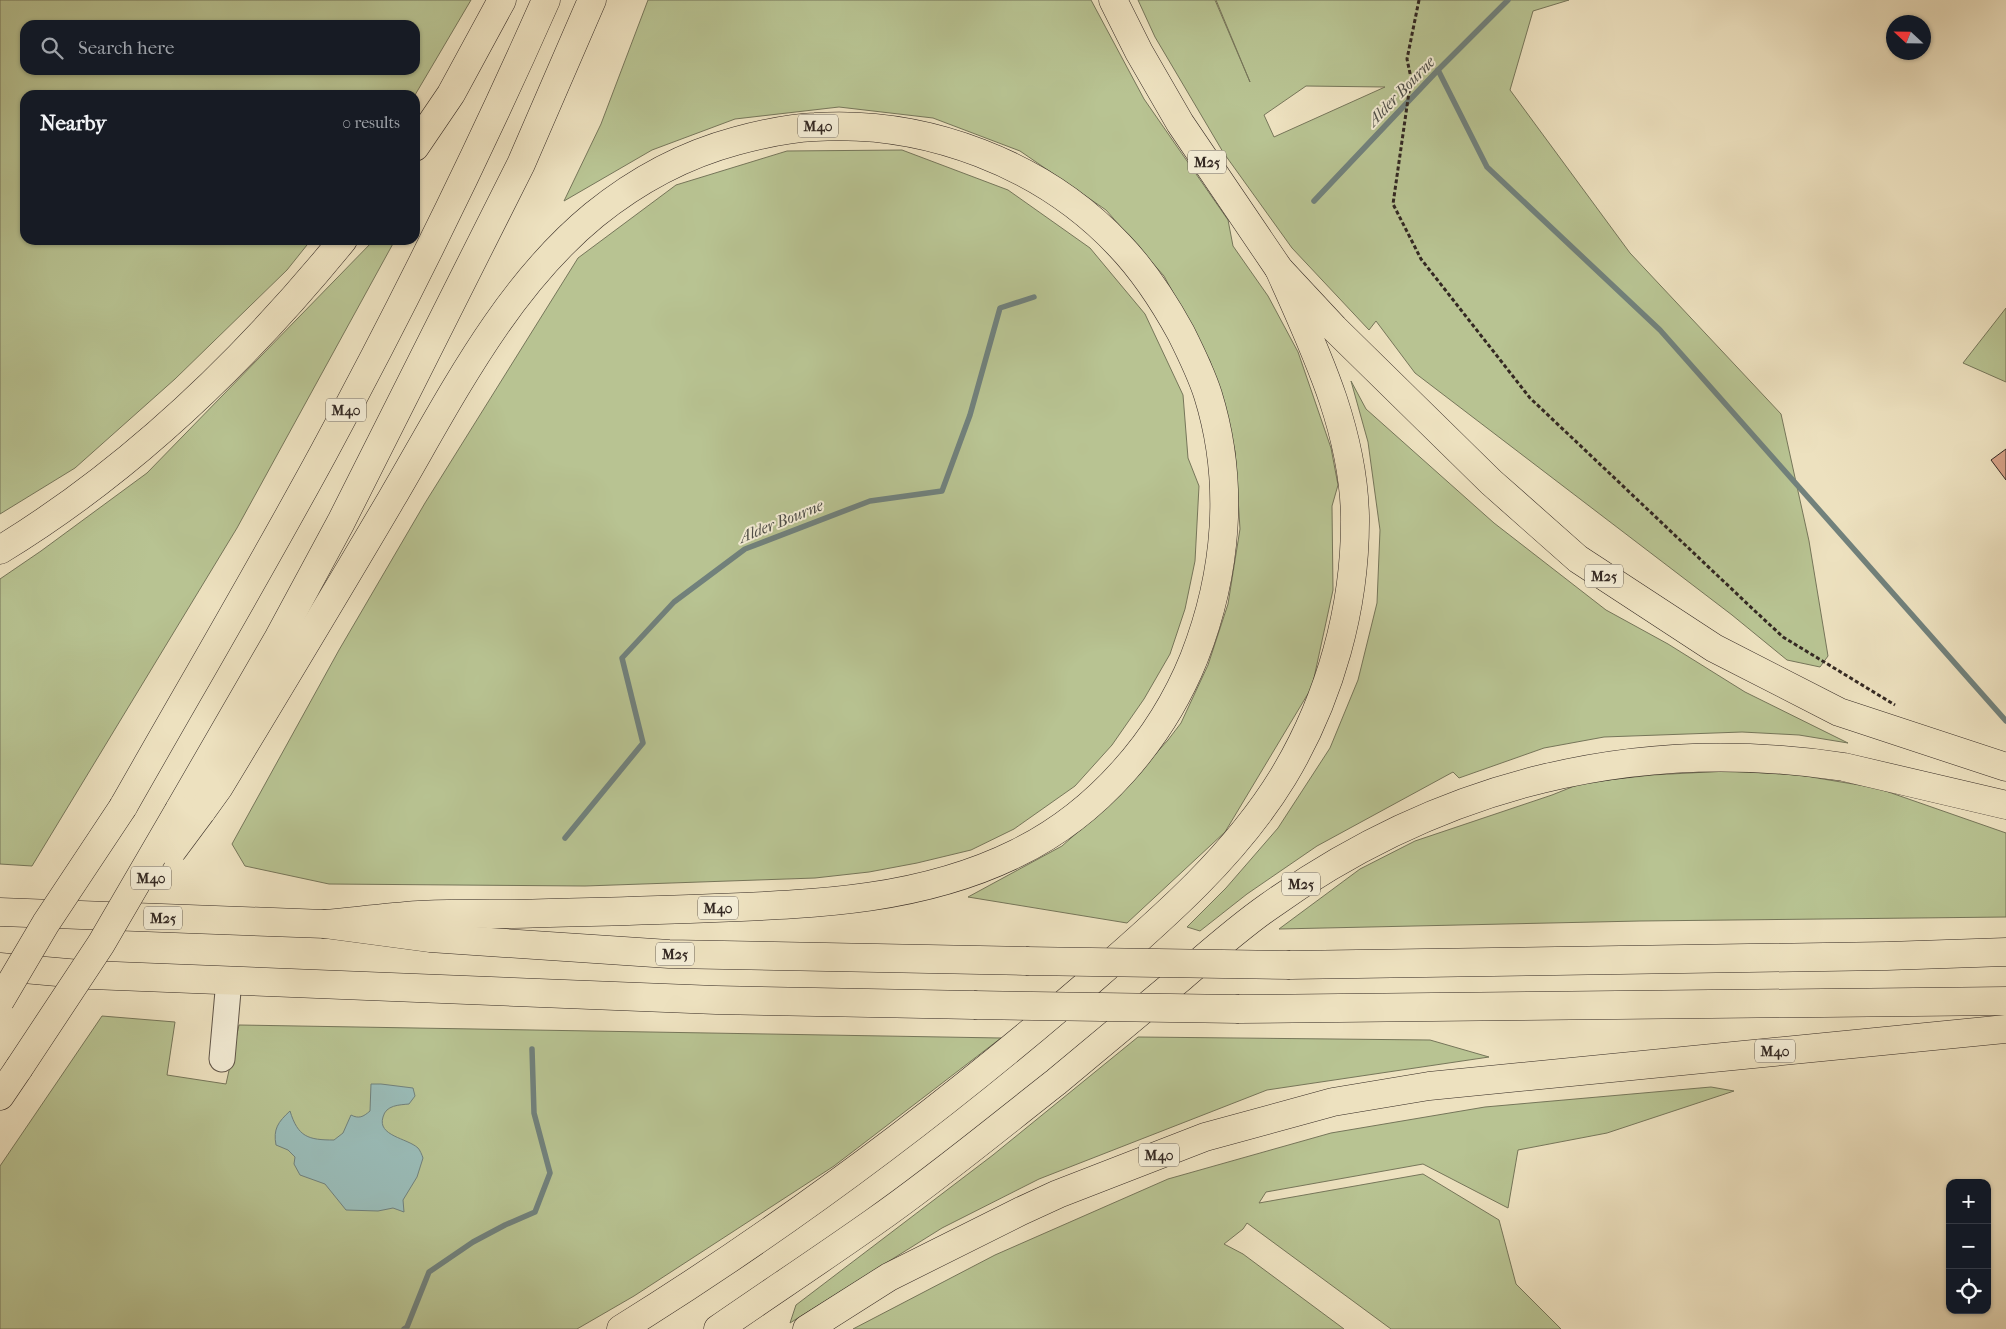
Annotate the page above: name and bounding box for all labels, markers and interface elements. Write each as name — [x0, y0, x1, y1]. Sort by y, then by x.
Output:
north arrow — [1886, 15, 1931, 60]
search box — [20, 20, 420, 75]
icon: search — [38, 34, 66, 62]
text: Search here — [78, 37, 174, 59]
water label: Alder Bourne — [1362, 52, 1439, 131]
text: Nearby — [40, 111, 106, 135]
text: 0 results — [342, 113, 400, 132]
road number: M40 — [798, 114, 838, 138]
road number: M25 — [1188, 150, 1226, 173]
road number: M40 — [326, 398, 366, 422]
water label: Alder Bourne — [734, 495, 826, 547]
road number: M25 — [1585, 564, 1623, 588]
road number: M40 — [131, 866, 171, 890]
road number: M25 — [1282, 872, 1320, 896]
road number: M40 — [698, 896, 738, 920]
road number: M25 — [144, 906, 182, 930]
road number: M25 — [656, 942, 694, 966]
road number: M40 — [1755, 1040, 1795, 1062]
road number: M40 — [1139, 1144, 1179, 1166]
map controls — [1946, 1179, 1991, 1314]
button: + — [1946, 1179, 1991, 1224]
button: − — [1946, 1224, 1991, 1269]
button: locate — [1946, 1269, 1991, 1314]

